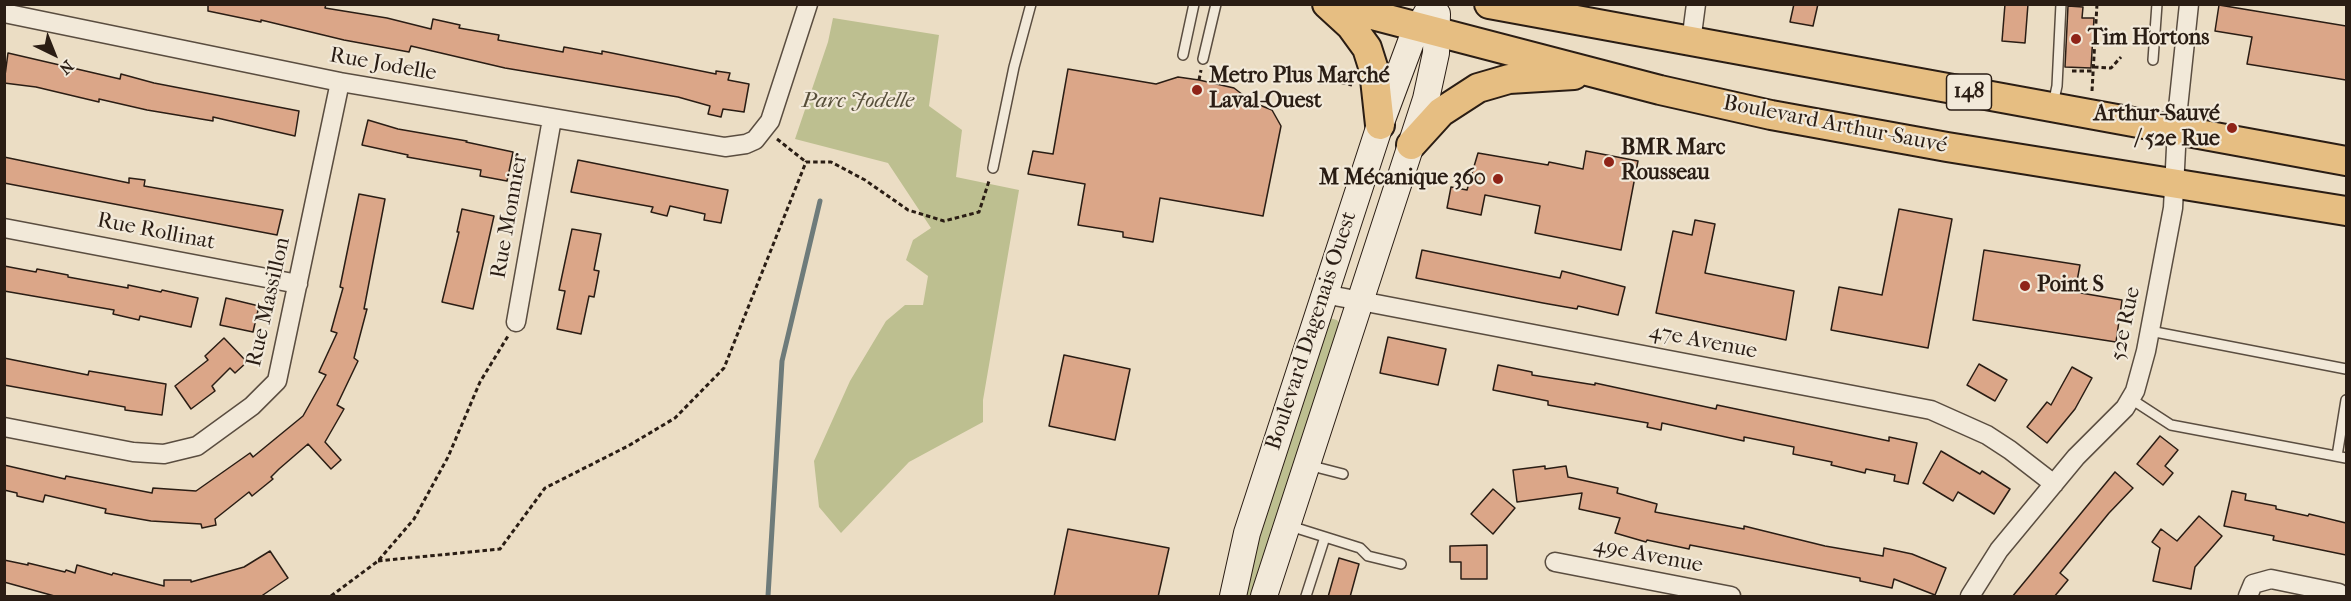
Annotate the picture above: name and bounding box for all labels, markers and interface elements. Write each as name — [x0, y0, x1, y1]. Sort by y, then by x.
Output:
north arrow — [24, 24, 84, 84]
place label: Tim Hortons — [2088, 26, 2209, 52]
marker: Tim Hortons — [2069, 32, 2083, 46]
street label: Rue Jodelle — [327, 43, 439, 87]
text: N — [56, 56, 78, 79]
place label: Metro Plus Marché Laval-Ouest — [1209, 64, 1390, 116]
road number: 148 — [1946, 74, 1992, 110]
marker: Metro Plus Marché Laval-Ouest — [1190, 83, 1204, 97]
park label: Parc Jodelle — [802, 89, 914, 115]
street label: Boulevard Arthur-Sauvé — [1721, 90, 1949, 160]
place label: Arthur-Sauvé / 52e Rue — [2094, 102, 2220, 154]
marker: Arthur-Sauvé / 52e Rue — [2225, 121, 2239, 135]
place label: BMR Marc Rousseau — [1621, 136, 1725, 188]
street label: Rue Monnier — [486, 151, 534, 281]
marker: BMR Marc Rousseau — [1602, 155, 1616, 169]
place label: M Mécanique 360 — [1319, 166, 1486, 192]
marker: M Mécanique 360 — [1491, 172, 1505, 186]
street label: Rue Rollinat — [95, 208, 217, 256]
street label: Boulevard Dagenais Ouest — [1261, 208, 1363, 454]
street label: Rue Massillon — [241, 235, 297, 369]
place label: Point S — [2037, 273, 2104, 299]
marker: Point S — [2018, 279, 2032, 293]
street label: 52e Rue — [2105, 284, 2147, 364]
street label: 47e Avenue — [1647, 319, 1759, 365]
street label: 49e Avenue — [1591, 532, 1705, 580]

